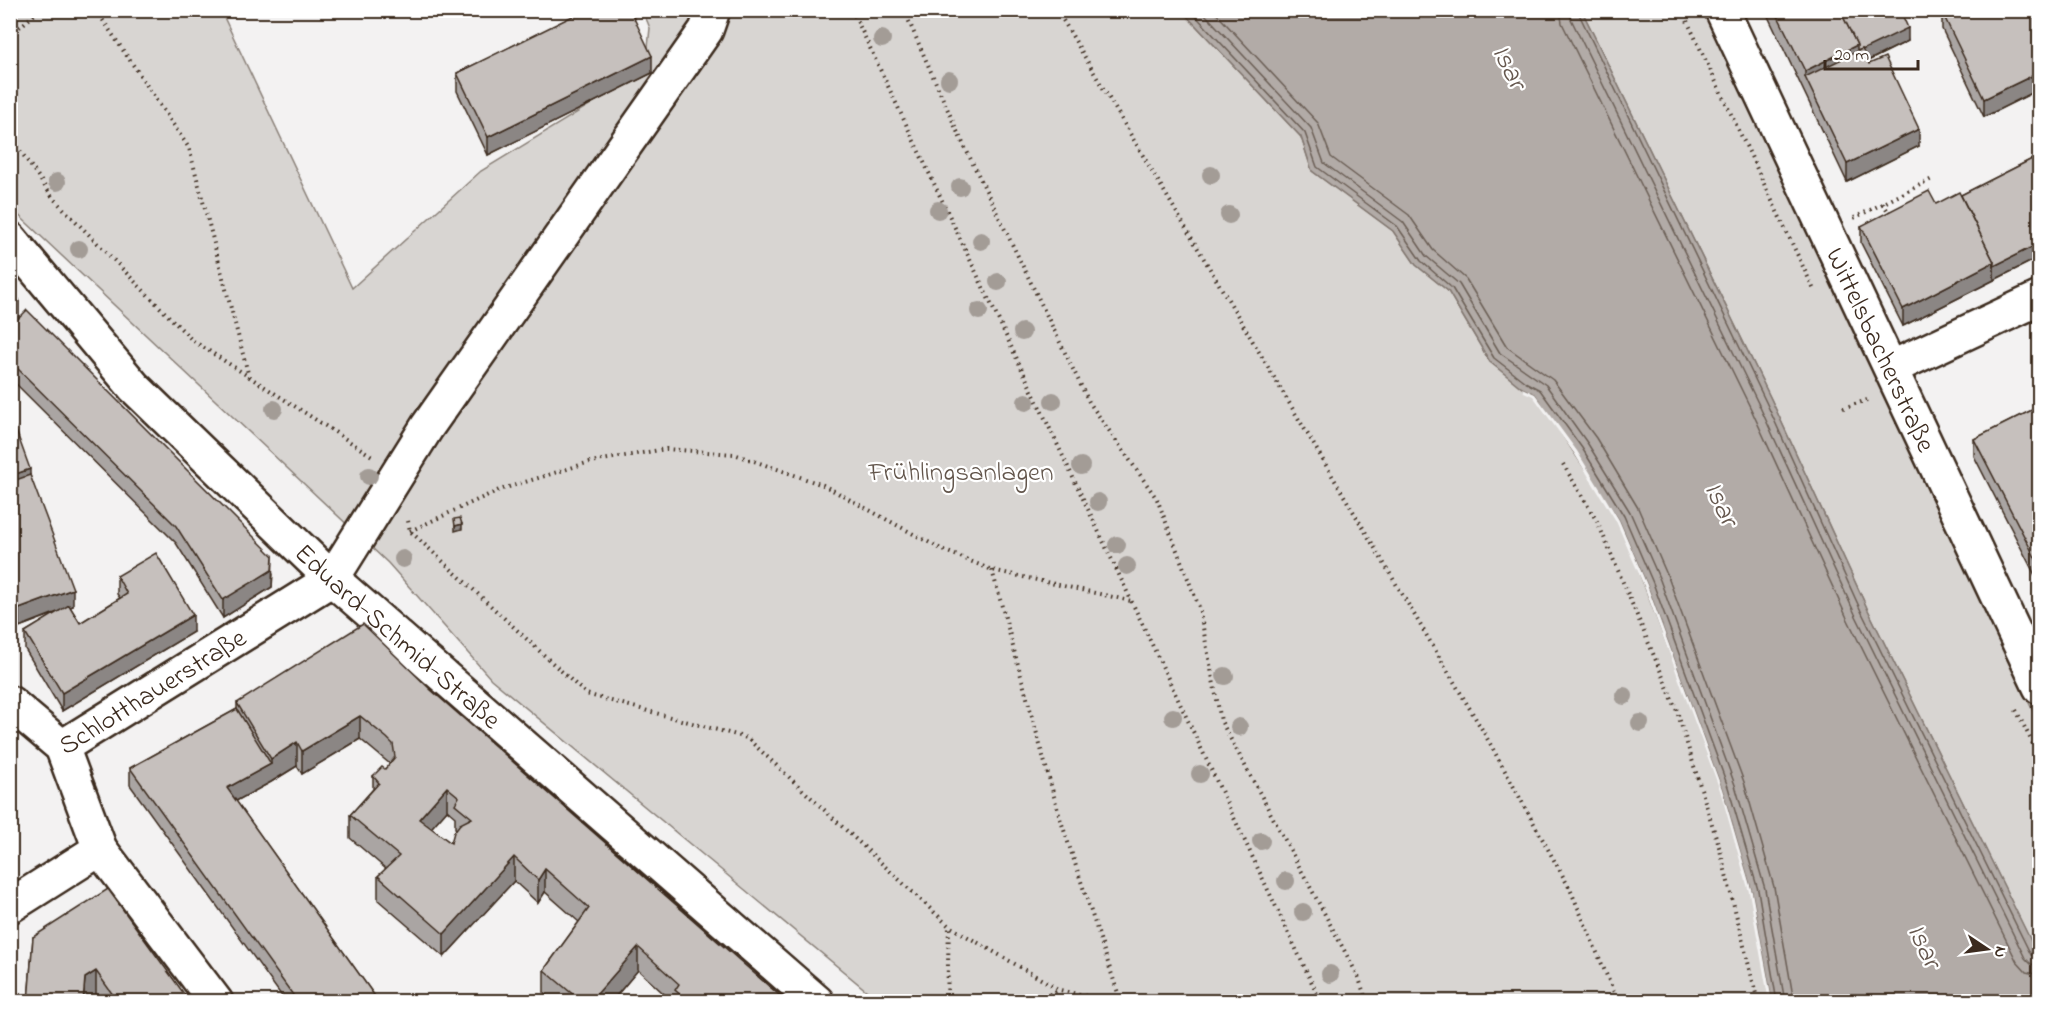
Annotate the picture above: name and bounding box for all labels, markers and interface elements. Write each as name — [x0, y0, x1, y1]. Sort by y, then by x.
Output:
scale bar — [1825, 33, 1918, 71]
water label: Isar — [1480, 38, 1538, 100]
text: 20 m — [1834, 43, 1869, 69]
street label: Wittelsbacherstraße — [1814, 242, 1944, 460]
park label: Frühlingsanlagen — [867, 454, 1054, 493]
water label: Isar — [1692, 476, 1749, 536]
street label: Eduard-Schmid-Straße — [284, 535, 509, 740]
street label: Schlotthauerstraße — [52, 620, 255, 766]
water label: Isar — [1895, 918, 1952, 978]
north arrow — [1957, 919, 2017, 979]
text: N — [1987, 944, 2013, 960]

